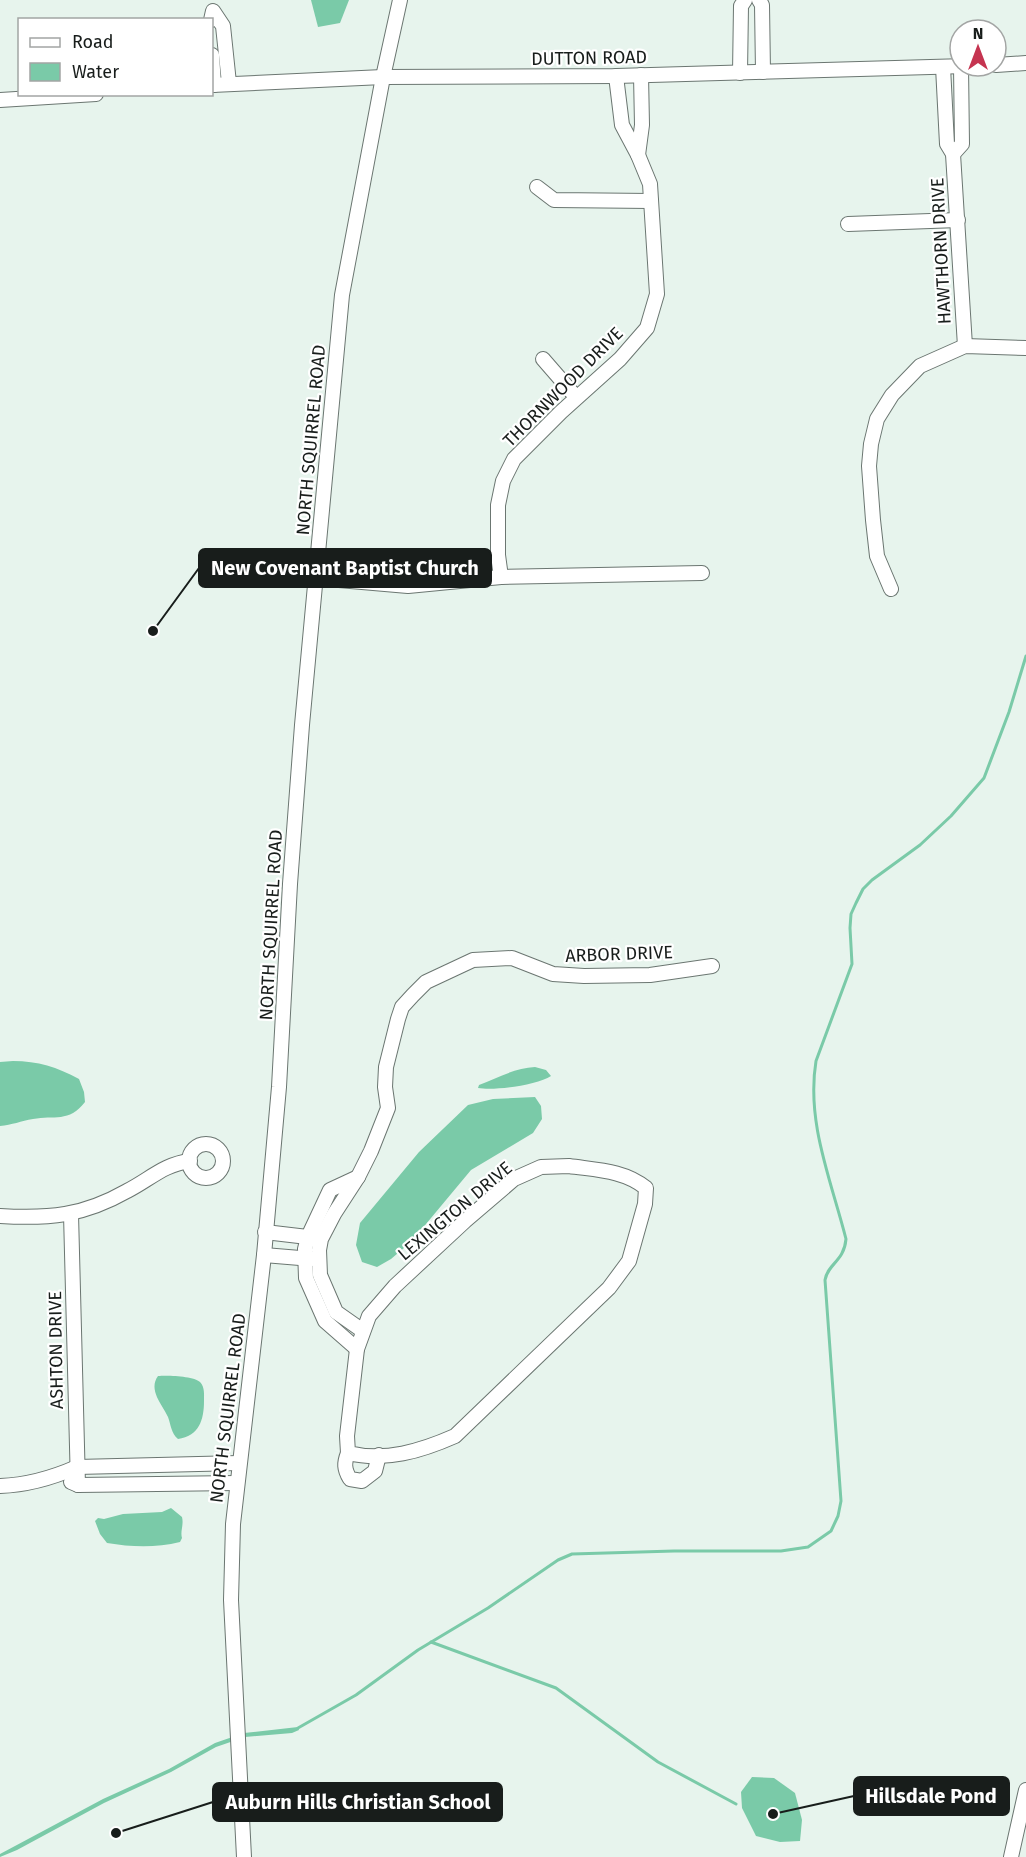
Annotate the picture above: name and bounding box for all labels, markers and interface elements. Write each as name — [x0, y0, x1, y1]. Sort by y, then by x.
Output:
legend — [18, 18, 213, 96]
north arrow — [948, 18, 1008, 78]
text: N — [973, 24, 983, 43]
text: Road — [72, 31, 114, 53]
street label: DUTTON ROAD — [531, 46, 647, 70]
text: Water — [72, 61, 119, 83]
street label: HAWTHORN DRIVE — [926, 177, 956, 325]
street label: THORNWOOD DRIVE — [498, 322, 628, 452]
street label: NORTH SQUIRREL ROAD — [292, 344, 330, 536]
callout: New Covenant Baptist Church — [199, 549, 491, 587]
text: New Covenant Baptist Church — [211, 556, 479, 580]
street label: NORTH SQUIRREL ROAD — [255, 829, 287, 1021]
street label: ARBOR DRIVE — [565, 941, 673, 967]
street label: LEXINGTON DRIVE — [393, 1157, 517, 1265]
street label: ASHTON DRIVE — [44, 1291, 68, 1409]
street label: NORTH SQUIRREL ROAD — [205, 1312, 251, 1504]
callout: Hillsdale Pond — [854, 1777, 1009, 1815]
callout: Auburn Hills Christian School — [213, 1783, 502, 1821]
text: Hillsdale Pond — [865, 1784, 997, 1808]
text: Auburn Hills Christian School — [225, 1790, 490, 1814]

